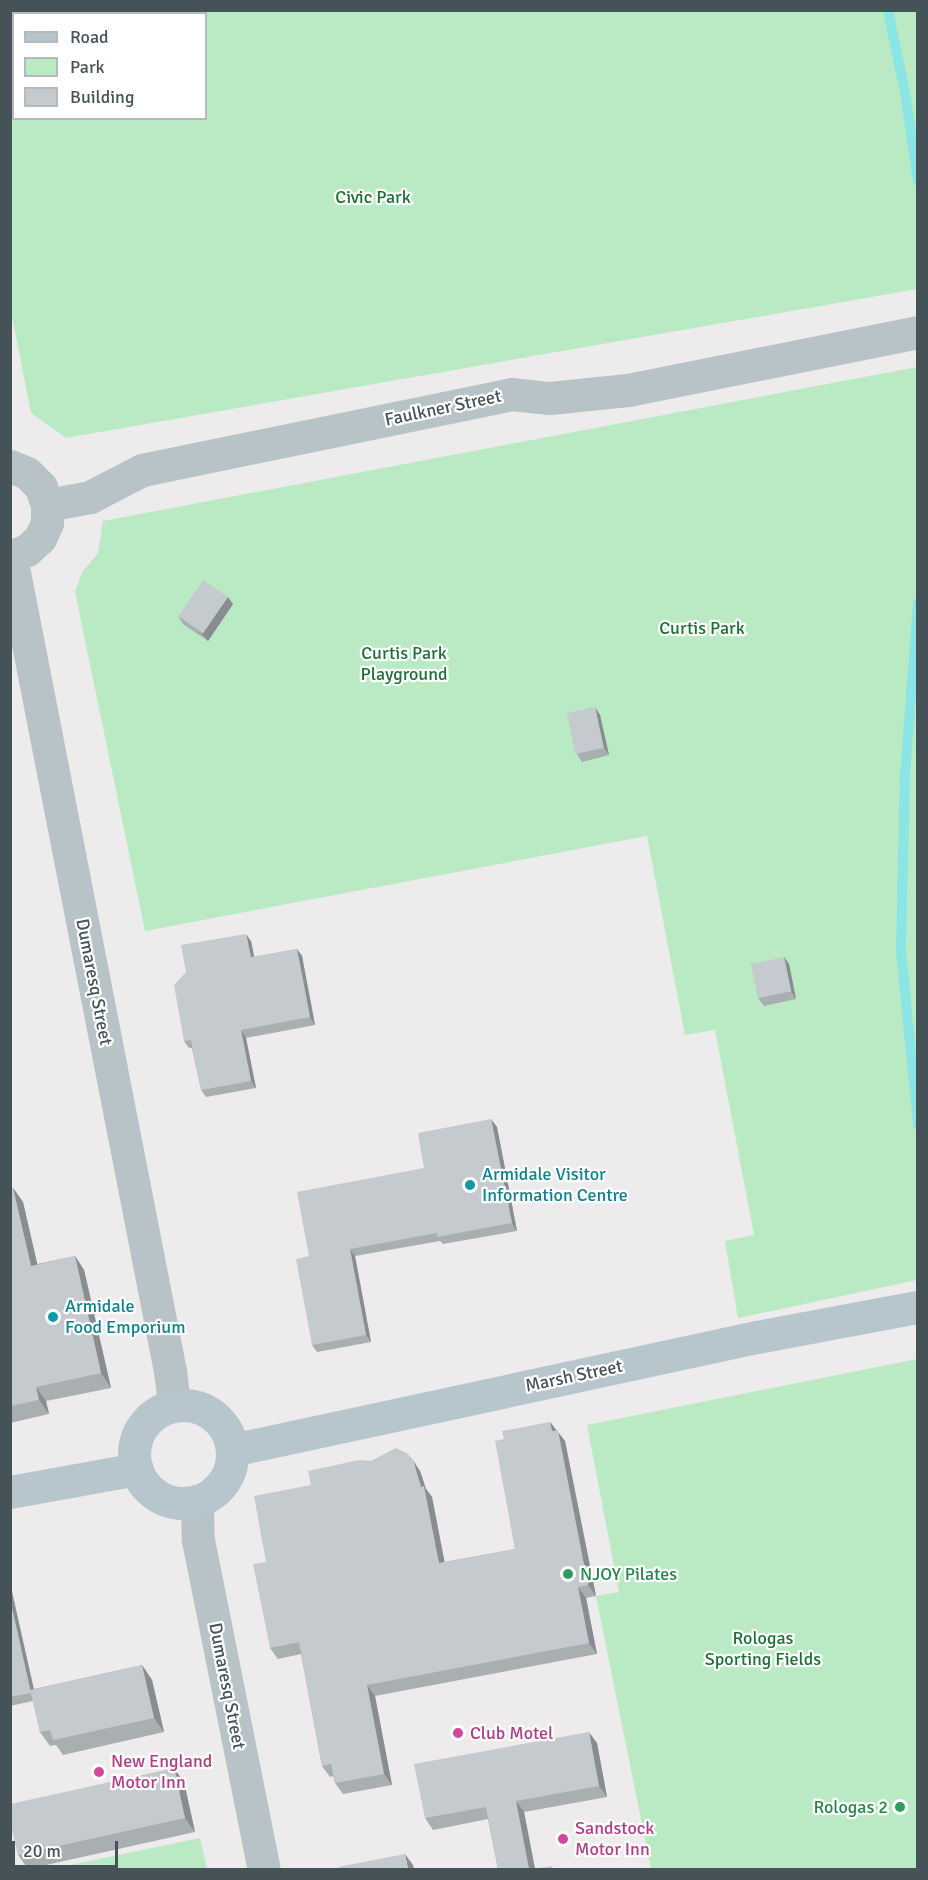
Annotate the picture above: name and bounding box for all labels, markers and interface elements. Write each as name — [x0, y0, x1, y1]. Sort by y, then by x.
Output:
legend — [12, 12, 207, 120]
text: Road — [70, 26, 109, 48]
text: Park — [70, 56, 105, 78]
text: Building — [70, 86, 134, 108]
park label: Civic Park — [335, 186, 411, 208]
street label: Faulkner Street — [383, 385, 503, 431]
park label: Curtis Park — [659, 617, 745, 639]
park label: Curtis Park Playground — [360, 643, 448, 686]
street label: Dumaresq Street — [71, 917, 117, 1047]
place label: Armidale Visitor Information Centre — [482, 1164, 628, 1206]
marker: Armidale Visitor Information Centre — [463, 1178, 477, 1192]
place label: Armidale Food Emporium — [65, 1296, 186, 1338]
marker: Armidale Food Emporium — [46, 1310, 60, 1324]
street label: Marsh Street — [523, 1355, 625, 1397]
place label: NJOY Pilates — [580, 1563, 677, 1585]
marker: NJOY Pilates — [561, 1567, 575, 1581]
street label: Dumaresq Street — [204, 1621, 250, 1751]
park label: Rologas Sporting Fields — [705, 1628, 821, 1670]
place label: Club Motel — [470, 1722, 553, 1744]
marker: Club Motel — [451, 1726, 465, 1740]
place label: New England Motor Inn — [111, 1751, 212, 1794]
marker: New England Motor Inn — [92, 1765, 106, 1779]
place label: Rologas 2 — [813, 1796, 888, 1818]
marker: Rologas 2 — [893, 1800, 907, 1814]
place label: Sandstock Motor Inn — [575, 1818, 654, 1860]
scale bar — [15, 1829, 122, 1867]
marker: Sandstock Motor Inn — [556, 1832, 570, 1846]
text: 20 m — [23, 1840, 61, 1862]

